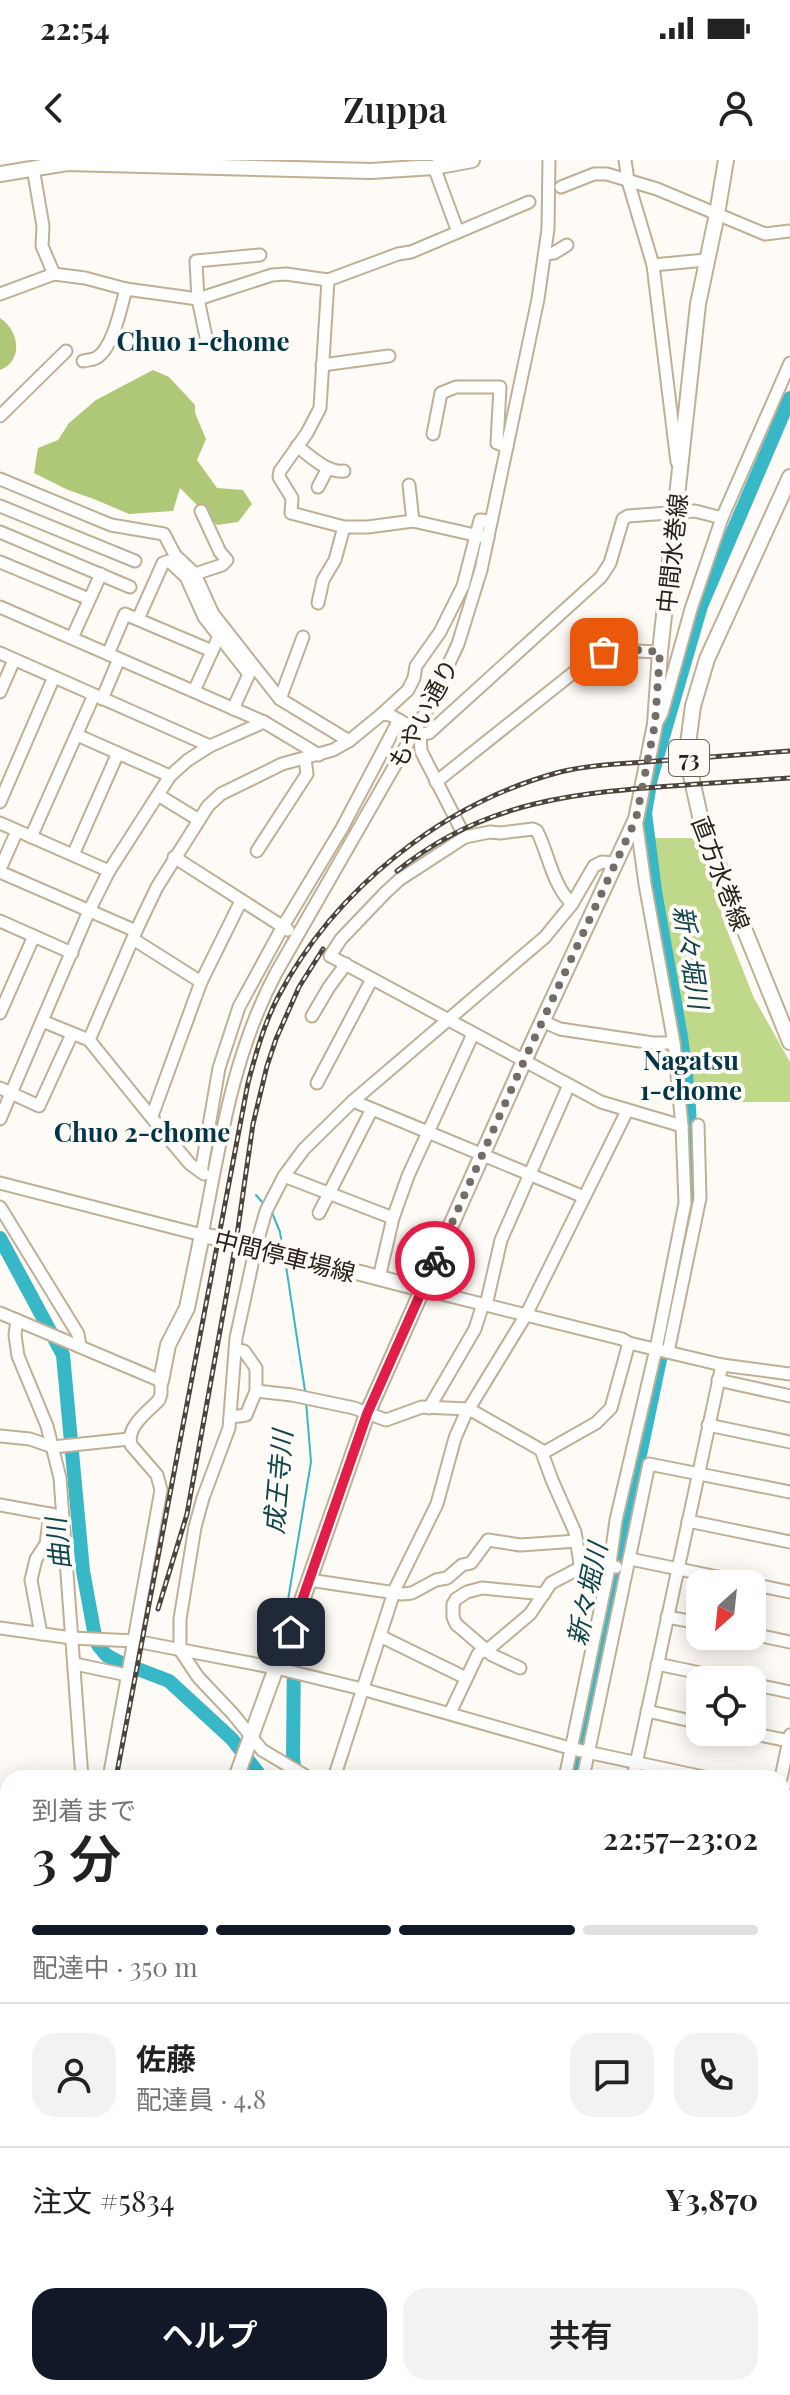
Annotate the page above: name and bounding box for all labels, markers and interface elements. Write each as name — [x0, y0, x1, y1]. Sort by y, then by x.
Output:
text: 22:54 — [40, 8, 110, 48]
text: Zuppa — [343, 84, 447, 132]
icon: back — [32, 86, 76, 130]
icon: person — [714, 86, 758, 130]
district label: Chuo 1-chome — [117, 323, 290, 358]
street label: 中間水巻線 — [649, 492, 693, 614]
pin — [570, 618, 638, 686]
icon: bag — [582, 630, 626, 674]
street label: もやい通り — [380, 653, 464, 773]
road number: 73 — [669, 740, 709, 776]
street label: 直方水巻線 — [686, 811, 758, 935]
water label: 新々堀川 — [667, 903, 718, 1014]
district label: Nagatsu 1-chome — [640, 1042, 742, 1107]
district label: Chuo 2-chome — [54, 1114, 230, 1149]
courier — [395, 1221, 475, 1301]
street label: 中間停車場線 — [211, 1222, 359, 1288]
icon: bike — [413, 1239, 457, 1283]
water label: 成王寺川 — [255, 1426, 299, 1535]
water label: 曲川 — [37, 1513, 77, 1572]
water label: 新々堀川 — [558, 1537, 615, 1649]
north arrow — [686, 1570, 766, 1650]
map controls — [686, 1570, 766, 1746]
pin — [257, 1598, 325, 1666]
icon: home — [269, 1610, 313, 1654]
button: locate — [686, 1666, 766, 1746]
text: 到着まで — [32, 1792, 136, 1827]
text: 22:57–23:02 — [603, 1818, 758, 1858]
text: 3 分 — [32, 1822, 121, 1891]
text: 配達中 · 350 m — [32, 1949, 198, 1984]
button: person — [32, 2033, 116, 2117]
button: chat — [570, 2033, 654, 2117]
button: phone — [674, 2033, 758, 2117]
text: 佐藤 — [136, 2038, 196, 2078]
text: 配達員 · 4.8 — [136, 2081, 266, 2116]
text: ¥3,870 — [665, 2179, 758, 2219]
text: 注文 #5834 — [32, 2180, 175, 2220]
button: ヘルプ — [32, 2288, 387, 2380]
button: 共有 — [403, 2288, 758, 2380]

